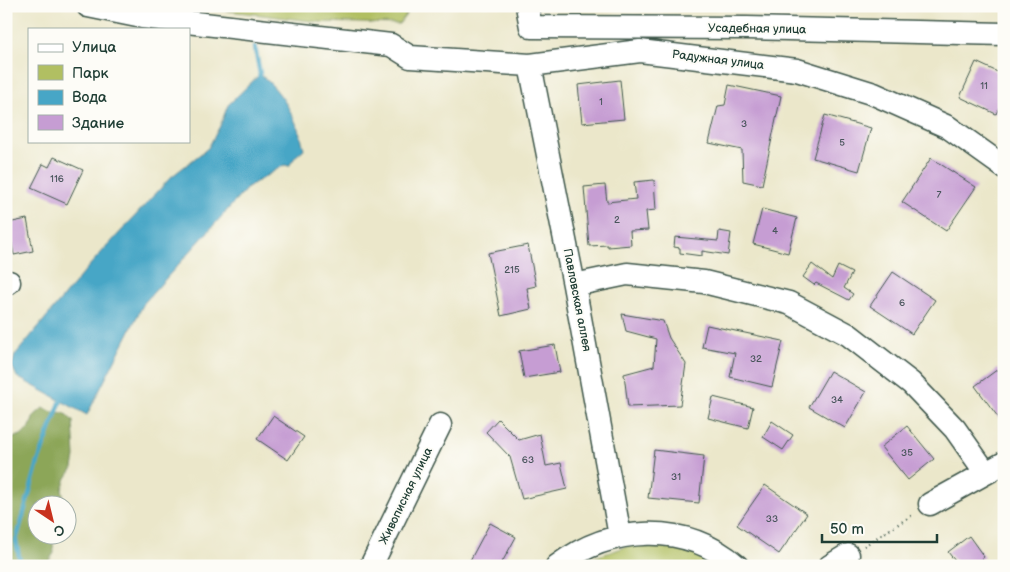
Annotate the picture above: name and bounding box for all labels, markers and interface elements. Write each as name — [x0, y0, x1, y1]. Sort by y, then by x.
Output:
street label: Усадебная улица — [708, 21, 806, 37]
legend — [28, 28, 190, 142]
text: Улица — [72, 38, 117, 57]
street label: Радужная улица — [671, 47, 765, 73]
text: Парк — [72, 64, 109, 83]
house number: 11 — [980, 80, 988, 92]
text: Вода — [72, 88, 107, 107]
house number: 1 — [599, 96, 603, 108]
text: Здание — [72, 114, 124, 133]
house number: 3 — [741, 118, 747, 130]
house number: 5 — [839, 137, 845, 149]
house number: 116 — [50, 173, 64, 185]
house number: 7 — [937, 189, 942, 201]
house number: 2 — [614, 214, 620, 226]
house number: 4 — [772, 225, 778, 237]
street label: Павловская аллея — [560, 247, 594, 353]
house number: 215 — [504, 264, 520, 276]
house number: 6 — [899, 297, 905, 309]
house number: 32 — [750, 353, 762, 365]
house number: 34 — [831, 394, 843, 406]
street label: Живописная улица — [376, 445, 436, 547]
house number: 35 — [901, 447, 913, 459]
house number: 63 — [522, 454, 534, 466]
house number: 31 — [671, 471, 681, 483]
north arrow — [28, 494, 78, 544]
scale bar — [822, 512, 938, 544]
house number: 33 — [766, 513, 778, 525]
text: С — [50, 520, 68, 540]
text: 50 m — [830, 520, 864, 539]

